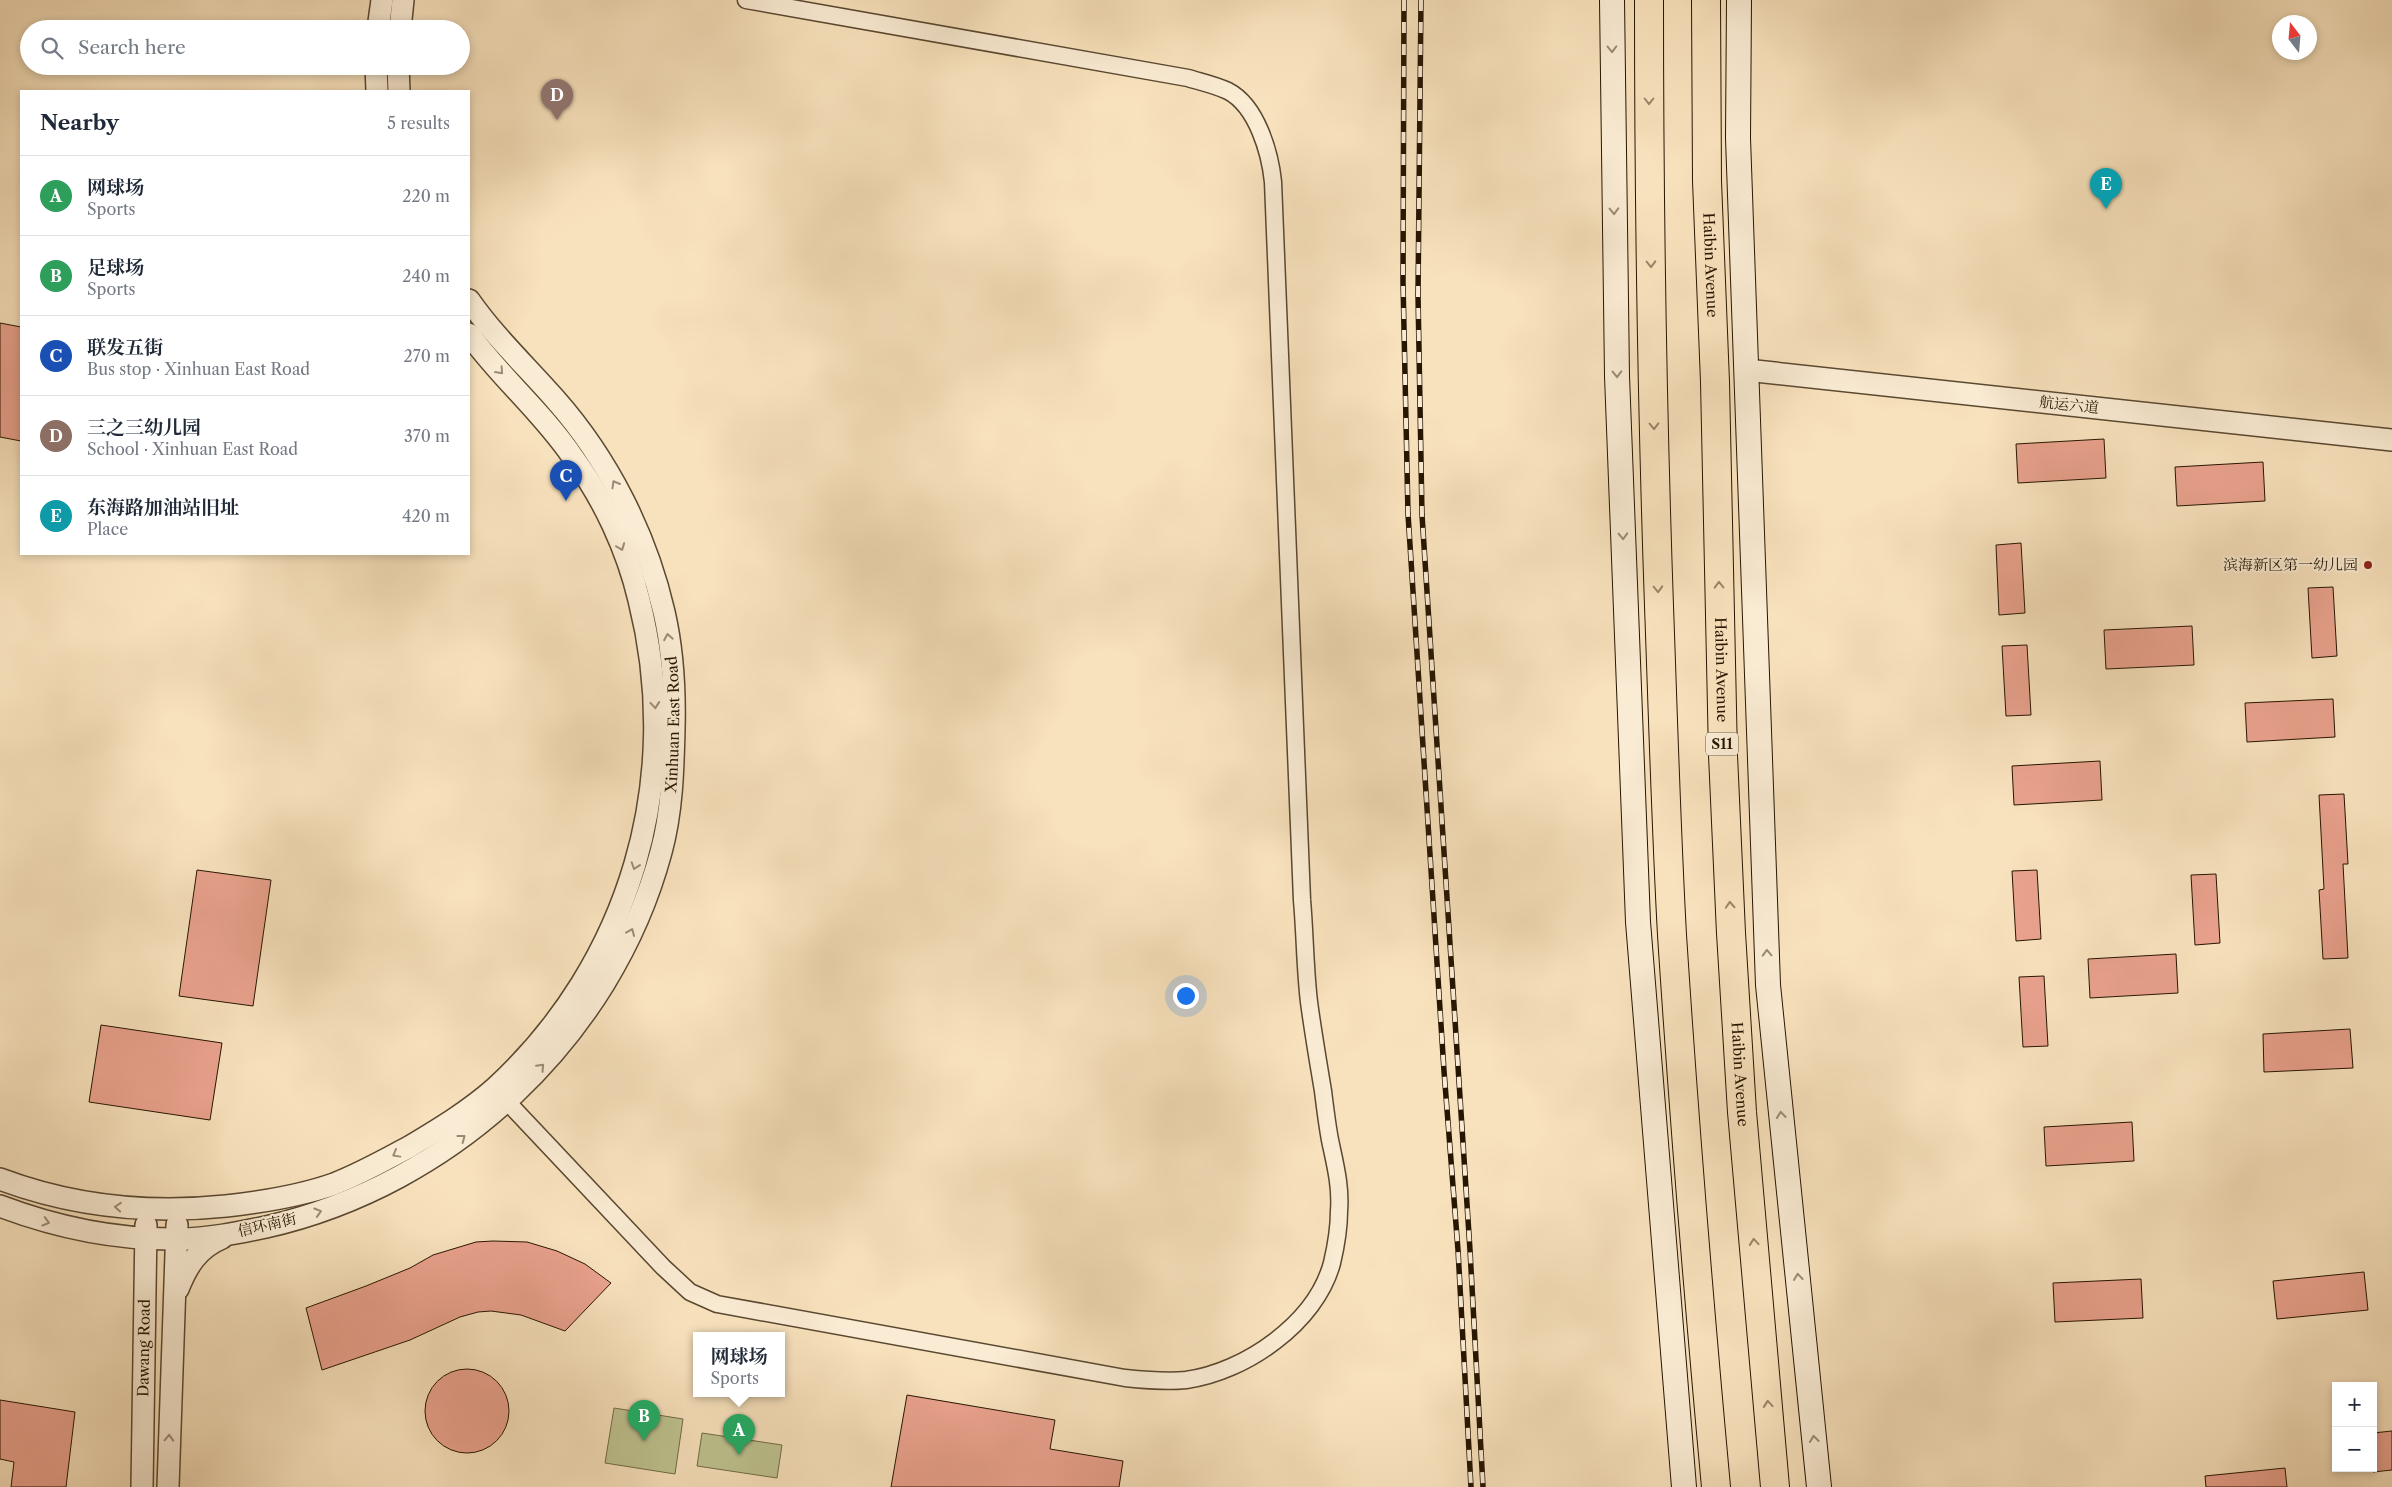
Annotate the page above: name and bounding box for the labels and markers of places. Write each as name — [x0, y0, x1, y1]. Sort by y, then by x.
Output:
pin: D — [541, 79, 573, 120]
pin: E — [2090, 168, 2122, 209]
pin: C — [550, 460, 582, 501]
place label: 滨海新区第一幼儿园 — [2223, 555, 2358, 574]
marker: 滨海新区第一幼儿园 — [2362, 559, 2374, 571]
pin: B — [628, 1400, 660, 1441]
pin: A — [723, 1414, 755, 1455]

